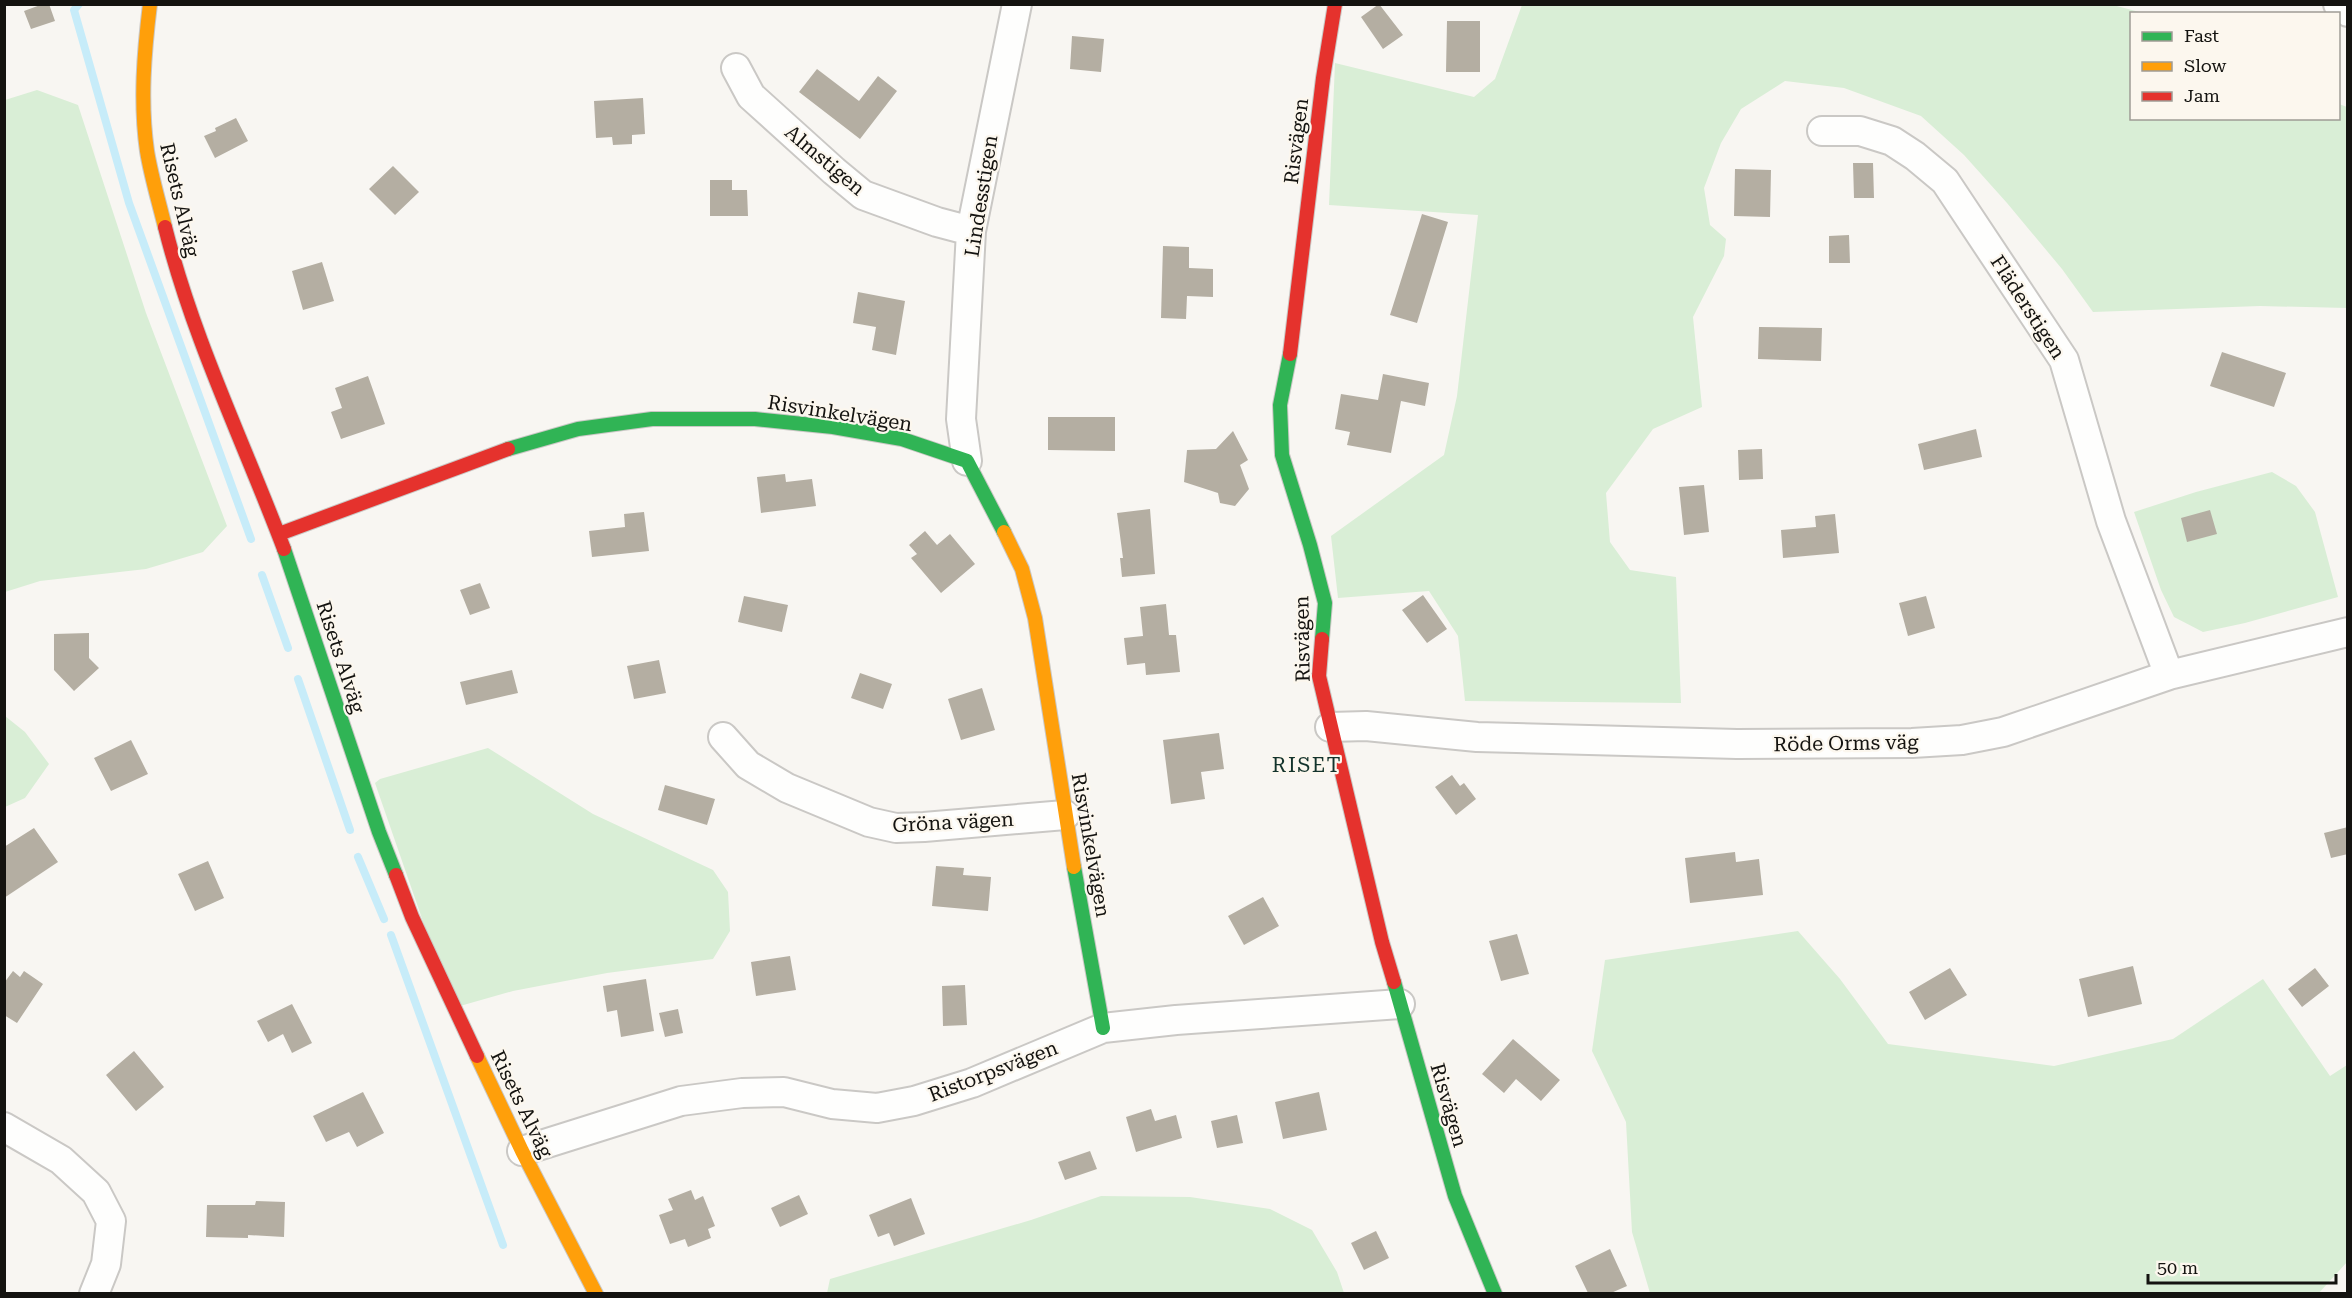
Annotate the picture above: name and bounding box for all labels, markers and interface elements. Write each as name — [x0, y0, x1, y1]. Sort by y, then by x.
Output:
legend — [2130, 12, 2340, 120]
text: Fast — [2184, 25, 2219, 46]
text: Slow — [2184, 55, 2226, 76]
text: Jam — [2184, 85, 2220, 106]
street label: Risvägen — [1279, 97, 1313, 185]
street label: Almstigen — [780, 120, 870, 200]
street label: Lindesstigen — [960, 133, 1002, 259]
street label: Risets Alväg — [155, 140, 205, 260]
street label: Fläderstigen — [1986, 251, 2071, 363]
street label: Risvinkelvägen — [766, 390, 914, 436]
street label: Risvägen — [1289, 595, 1315, 682]
street label: Risets Alväg — [312, 598, 371, 717]
street label: Röde Orms väg — [1773, 730, 1919, 756]
district label: RISET — [1272, 753, 1342, 777]
street label: Risvinkelvägen — [1067, 771, 1116, 919]
street label: Gröna vägen — [892, 807, 1014, 837]
street label: Ristorpsvägen — [925, 1035, 1061, 1107]
street label: Risets Alväg — [486, 1046, 559, 1162]
street label: Risvägen — [1426, 1060, 1472, 1150]
scale bar — [2148, 1247, 2336, 1285]
text: 50 m — [2157, 1257, 2198, 1278]

